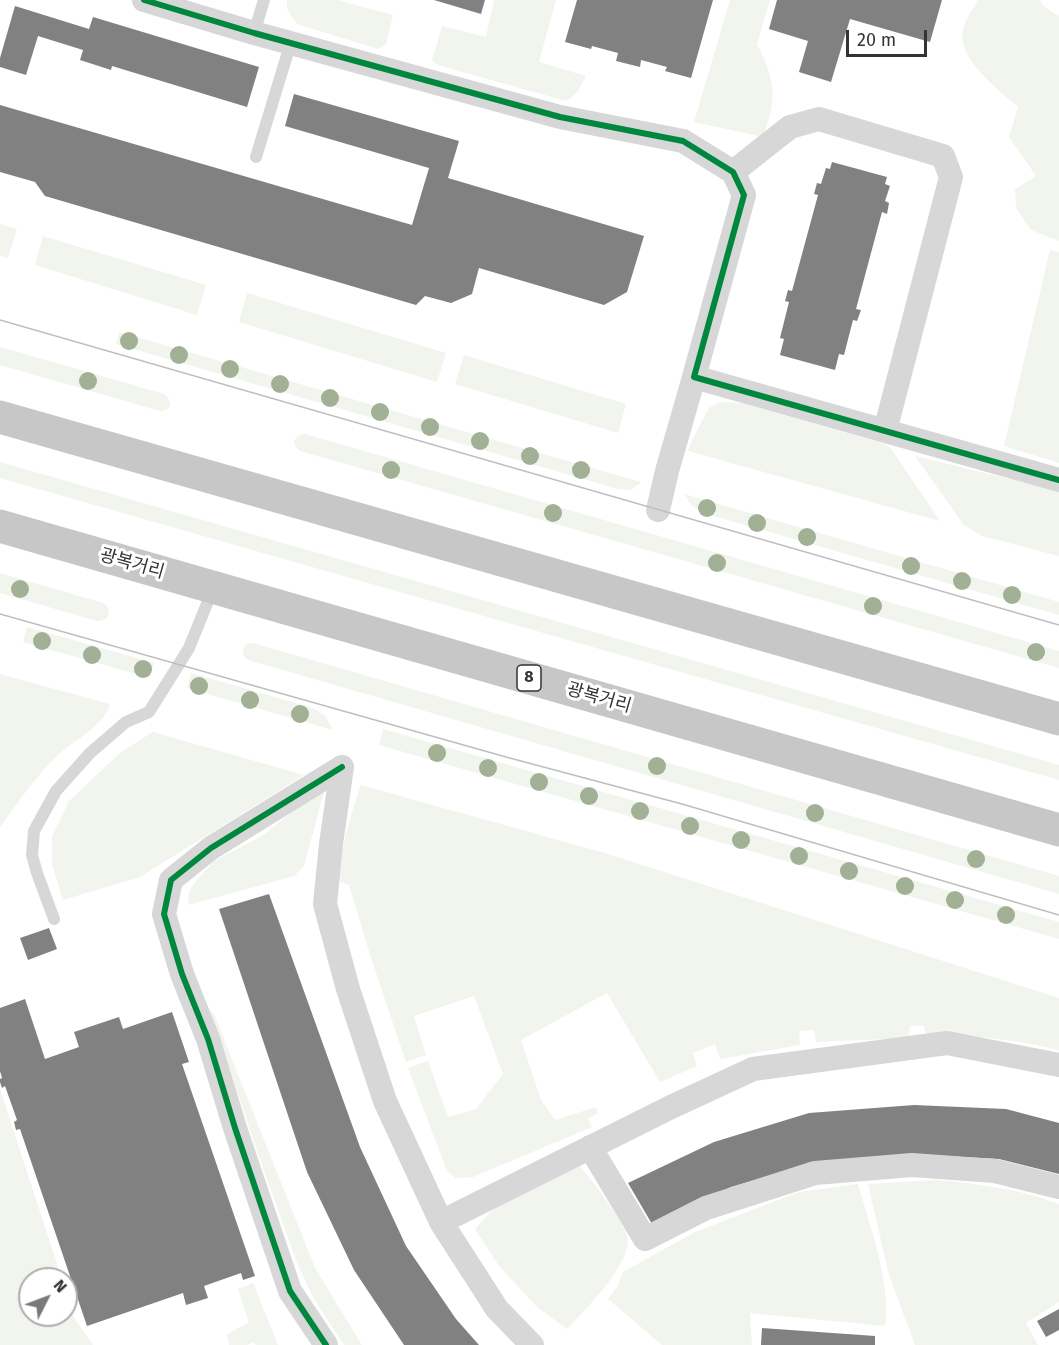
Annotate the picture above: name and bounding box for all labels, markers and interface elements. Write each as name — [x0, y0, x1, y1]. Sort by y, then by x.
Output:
scale bar — [849, 18, 930, 56]
text: 20 m — [857, 29, 896, 51]
street label: 광복거리 — [97, 544, 167, 584]
road number: 8 — [517, 665, 541, 691]
street label: 광복거리 — [564, 678, 634, 718]
north arrow — [18, 1267, 78, 1327]
text: N — [50, 1276, 71, 1296]

